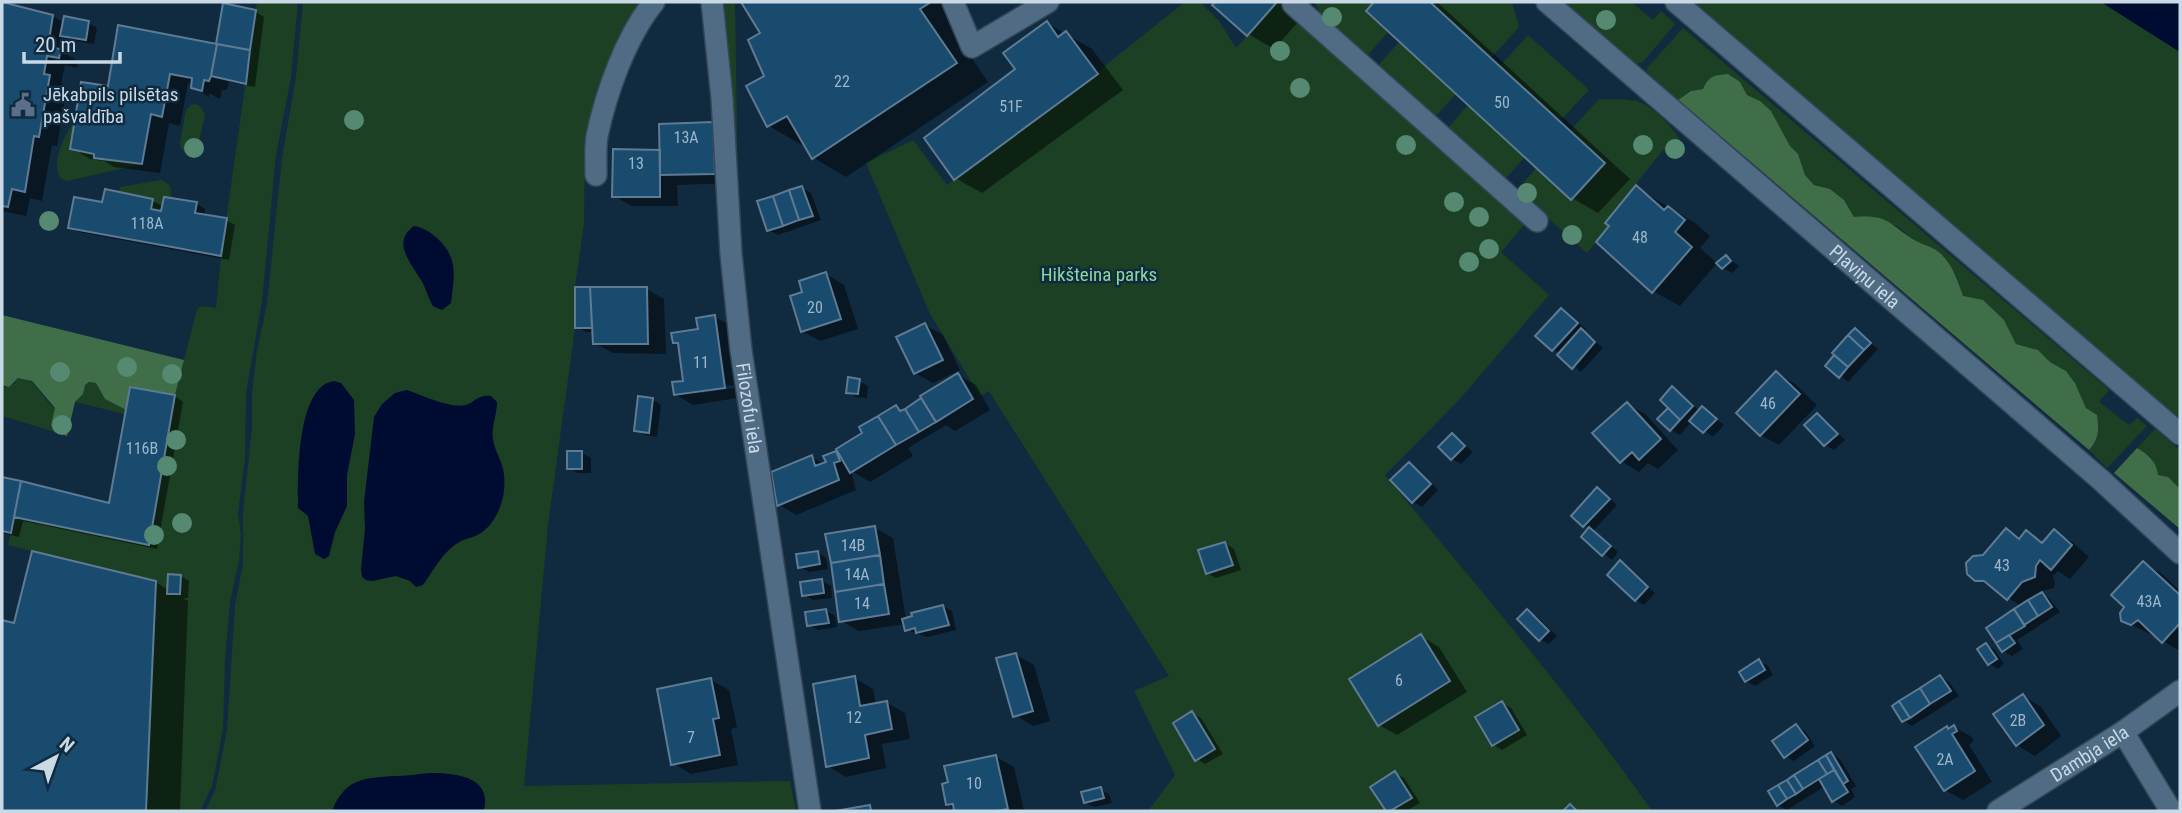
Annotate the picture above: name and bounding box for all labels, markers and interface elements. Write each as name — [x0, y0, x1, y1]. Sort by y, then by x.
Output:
scale bar — [24, 21, 121, 65]
text: 20 m — [35, 33, 76, 57]
house number: 22 — [834, 72, 850, 91]
place label: Jēkabpils pilsētas pašvaldība — [43, 83, 178, 128]
public building icon: Jēkabpils pilsētas pašvaldība — [9, 91, 37, 119]
house number: 50 — [1494, 93, 1510, 112]
house number: 51F — [999, 97, 1023, 116]
house number: 13A — [673, 128, 699, 147]
house number: 13 — [628, 154, 644, 173]
house number: 118A — [131, 214, 163, 233]
house number: 48 — [1632, 228, 1648, 247]
street label: Pļaviņu iela — [1825, 240, 1905, 313]
park label: Hikšteina parks — [1041, 263, 1157, 286]
house number: 20 — [807, 298, 823, 317]
house number: 11 — [693, 353, 709, 372]
street label: Filozofu iela — [732, 361, 768, 455]
house number: 46 — [1760, 394, 1776, 413]
house number: 116B — [126, 439, 158, 458]
house number: 14B — [841, 536, 865, 555]
house number: 43 — [1994, 556, 2010, 575]
house number: 14A — [844, 565, 870, 584]
house number: 43A — [2136, 592, 2162, 611]
house number: 14 — [854, 594, 870, 613]
house number: 6 — [1395, 671, 1403, 690]
house number: 12 — [846, 708, 862, 727]
house number: 2B — [2010, 711, 2026, 730]
street label: Dambja iela — [2046, 720, 2133, 787]
north arrow — [21, 722, 91, 792]
house number: 7 — [687, 728, 695, 747]
text: N — [55, 732, 79, 757]
house number: 2A — [1936, 750, 1954, 769]
house number: 10 — [966, 774, 982, 793]

